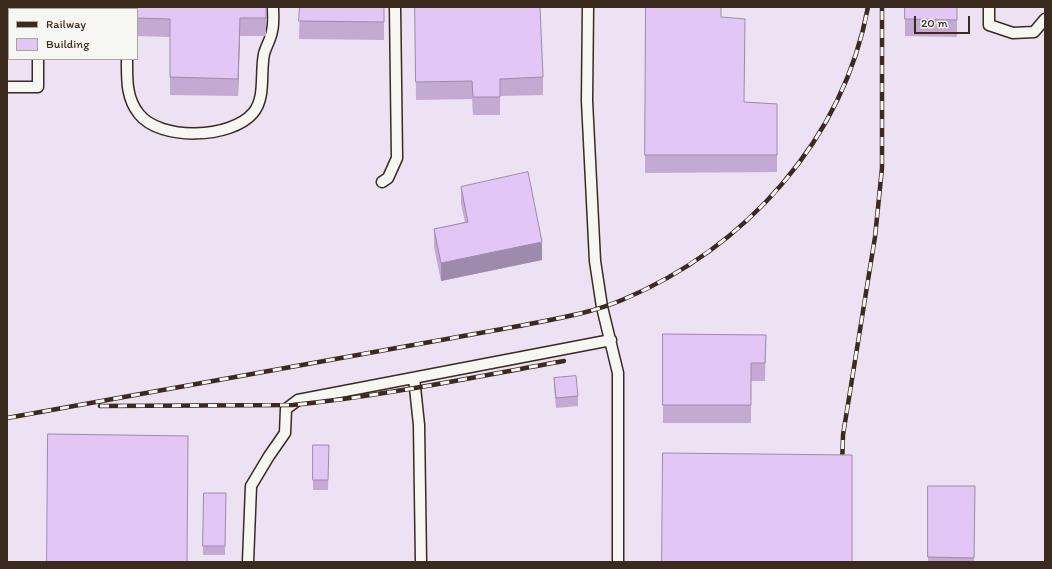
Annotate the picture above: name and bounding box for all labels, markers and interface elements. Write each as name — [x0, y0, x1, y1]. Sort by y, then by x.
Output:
legend — [8, 8, 138, 60]
scale bar — [916, 8, 972, 34]
text: 20 m — [921, 16, 948, 30]
text: Railway — [46, 17, 86, 31]
text: Building — [46, 37, 89, 51]

